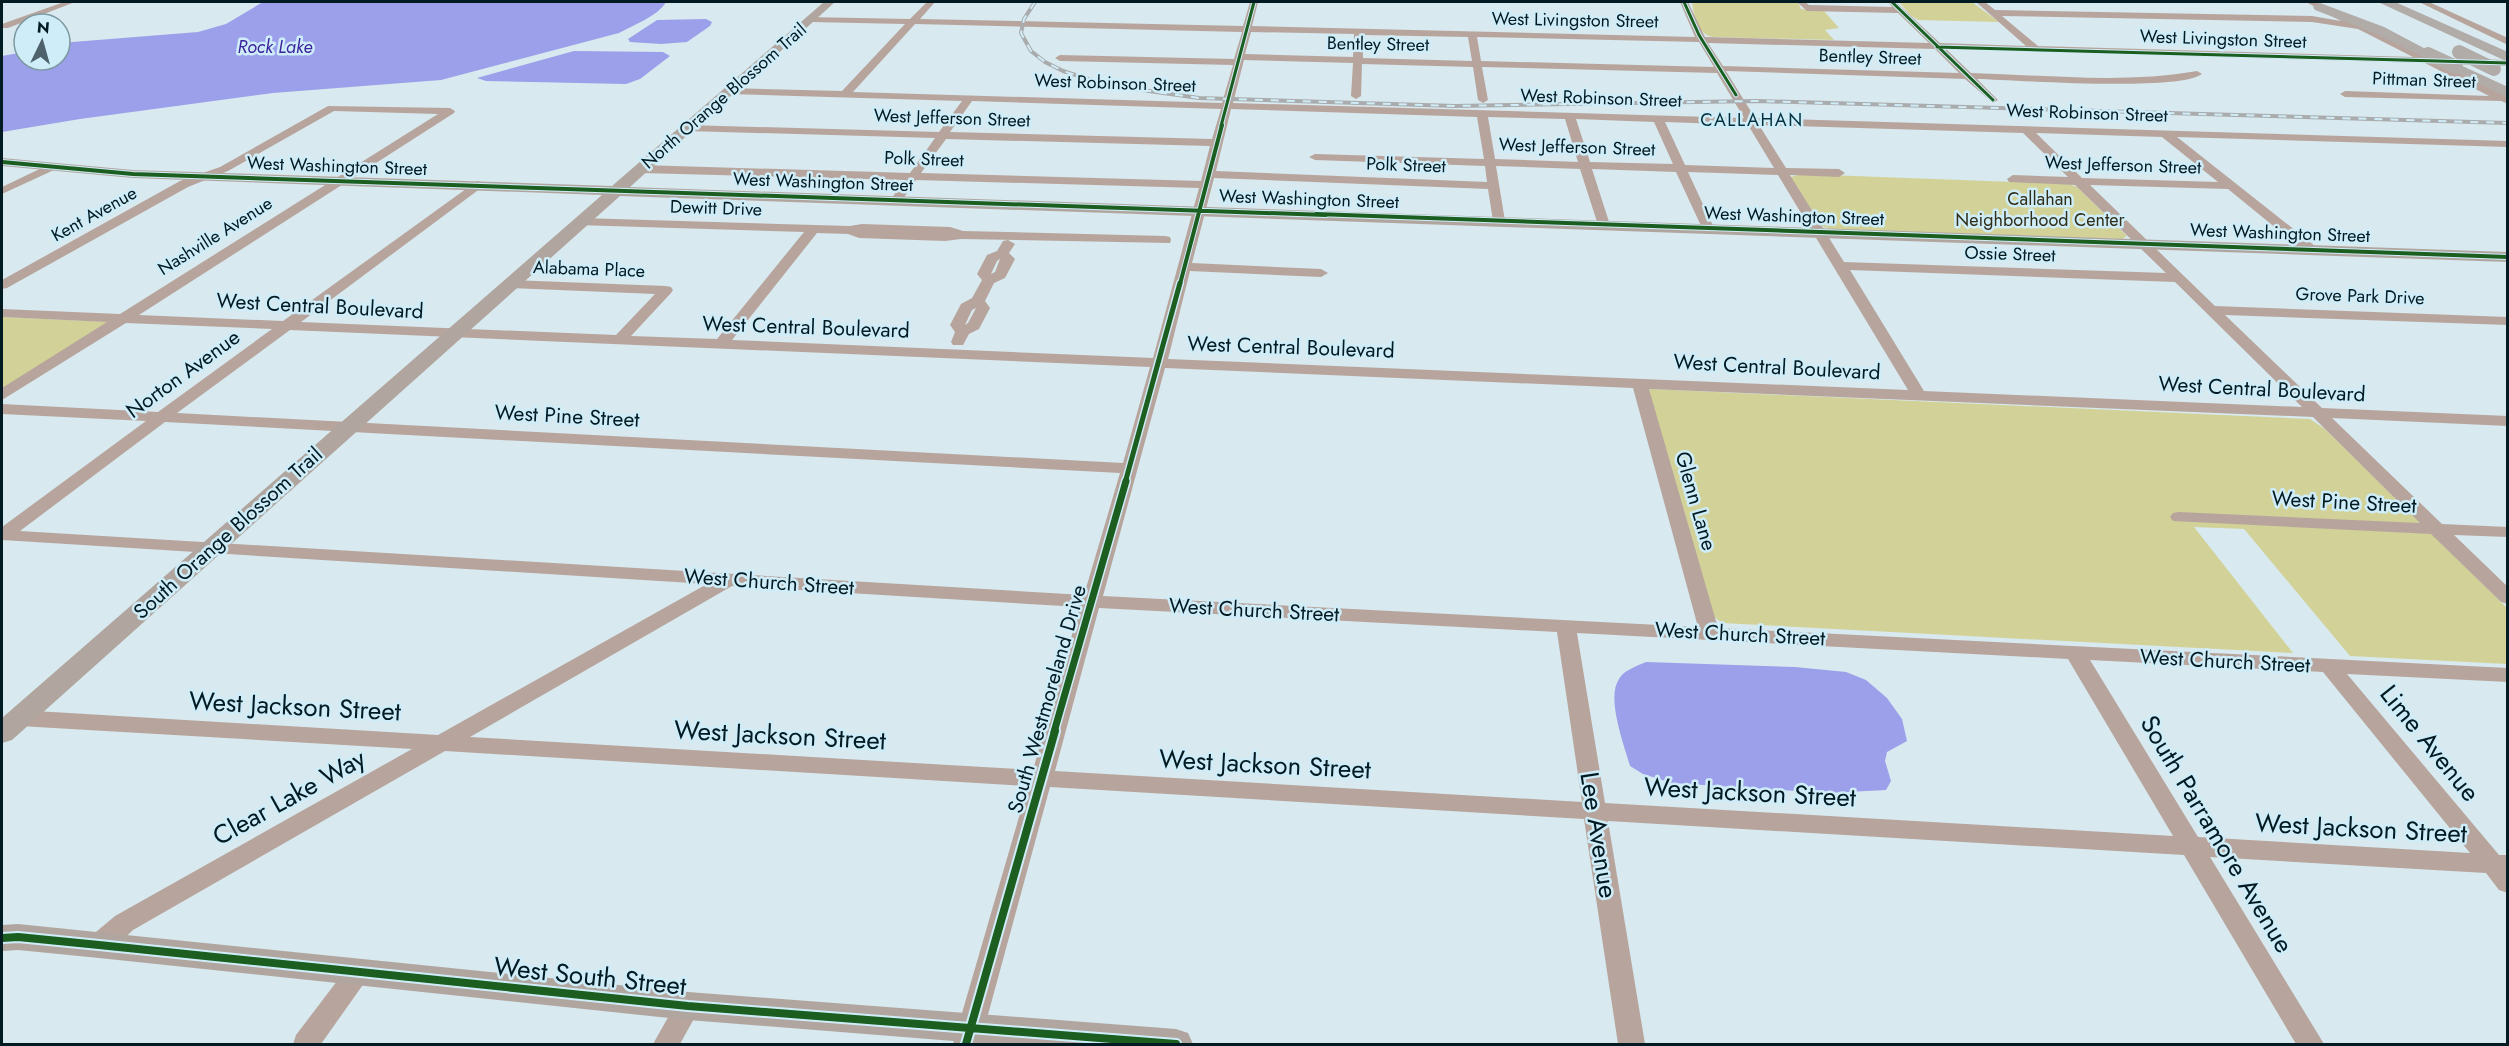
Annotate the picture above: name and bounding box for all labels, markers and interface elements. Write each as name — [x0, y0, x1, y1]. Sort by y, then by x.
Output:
street label: West Livingston Street — [1491, 6, 1659, 34]
north arrow — [12, 12, 72, 72]
text: N — [36, 16, 51, 40]
street label: North Orange Blossom Trail — [636, 17, 812, 175]
street label: West Livingston Street — [2139, 23, 2308, 55]
street label: Bentley Street — [1327, 30, 1430, 58]
water label: Rock Lake — [237, 34, 313, 60]
street label: Bentley Street — [1818, 42, 1922, 72]
street label: Pittman Street — [2372, 65, 2477, 95]
street label: West Robinson Street — [1034, 67, 1197, 99]
street label: West Robinson Street — [1520, 82, 1683, 114]
street label: West Robinson Street — [2006, 97, 2169, 129]
street label: West Jefferson Street — [873, 102, 1031, 134]
district label: CALLAHAN — [1700, 107, 1804, 133]
street label: West Jefferson Street — [1498, 131, 1656, 163]
street label: Polk Street — [884, 145, 965, 173]
street label: West Jefferson Street — [2044, 149, 2202, 181]
street label: West Washington Street — [246, 150, 428, 182]
street label: Polk Street — [1366, 151, 1447, 179]
street label: West Washington Street — [732, 166, 914, 198]
street label: Kent Avenue — [47, 180, 141, 248]
street label: West Washington Street — [1218, 183, 1400, 215]
park label: Callahan Neighborhood Center — [1955, 186, 2126, 233]
street label: Nashville Avenue — [153, 190, 277, 282]
street label: Dewitt Drive — [669, 193, 763, 223]
street label: West Washington Street — [1703, 200, 1885, 232]
street label: West Washington Street — [2189, 217, 2371, 249]
street label: Ossie Street — [1964, 239, 2057, 269]
street label: Alabama Place — [532, 254, 646, 284]
street label: Grove Park Drive — [2295, 281, 2425, 311]
street label: West Central Boulevard — [216, 286, 424, 326]
street label: West Central Boulevard — [702, 308, 910, 346]
street label: Norton Avenue — [120, 322, 246, 426]
street label: West Central Boulevard — [1187, 328, 1395, 366]
street label: West Central Boulevard — [1673, 347, 1881, 387]
street label: West Central Boulevard — [2158, 369, 2366, 409]
street label: West Pine Street — [494, 397, 640, 435]
street label: South Orange Blossom Trail — [127, 440, 329, 626]
street label: Glenn Lane — [1668, 448, 1724, 554]
street label: West Pine Street — [2271, 483, 2417, 521]
street label: West Church Street — [683, 561, 855, 603]
street label: South Westmoreland Drive — [1000, 581, 1094, 817]
street label: West Church Street — [1168, 591, 1340, 629]
street label: West Church Street — [1654, 615, 1826, 653]
street label: West Church Street — [2139, 642, 2311, 680]
street label: Lime Avenue — [2371, 676, 2489, 810]
street label: West Jackson Street — [188, 681, 403, 731]
street label: South Parramore Avenue — [2131, 708, 2303, 960]
street label: West Jackson Street — [673, 710, 888, 760]
street label: Clear Lake Way — [206, 739, 373, 855]
street label: West Jackson Street — [1158, 739, 1373, 789]
street label: West Jackson Street — [1643, 767, 1858, 817]
street label: Lee Avenue — [1570, 769, 1628, 901]
street label: West Jackson Street — [2254, 803, 2469, 853]
street label: West South Street — [492, 947, 689, 1005]

